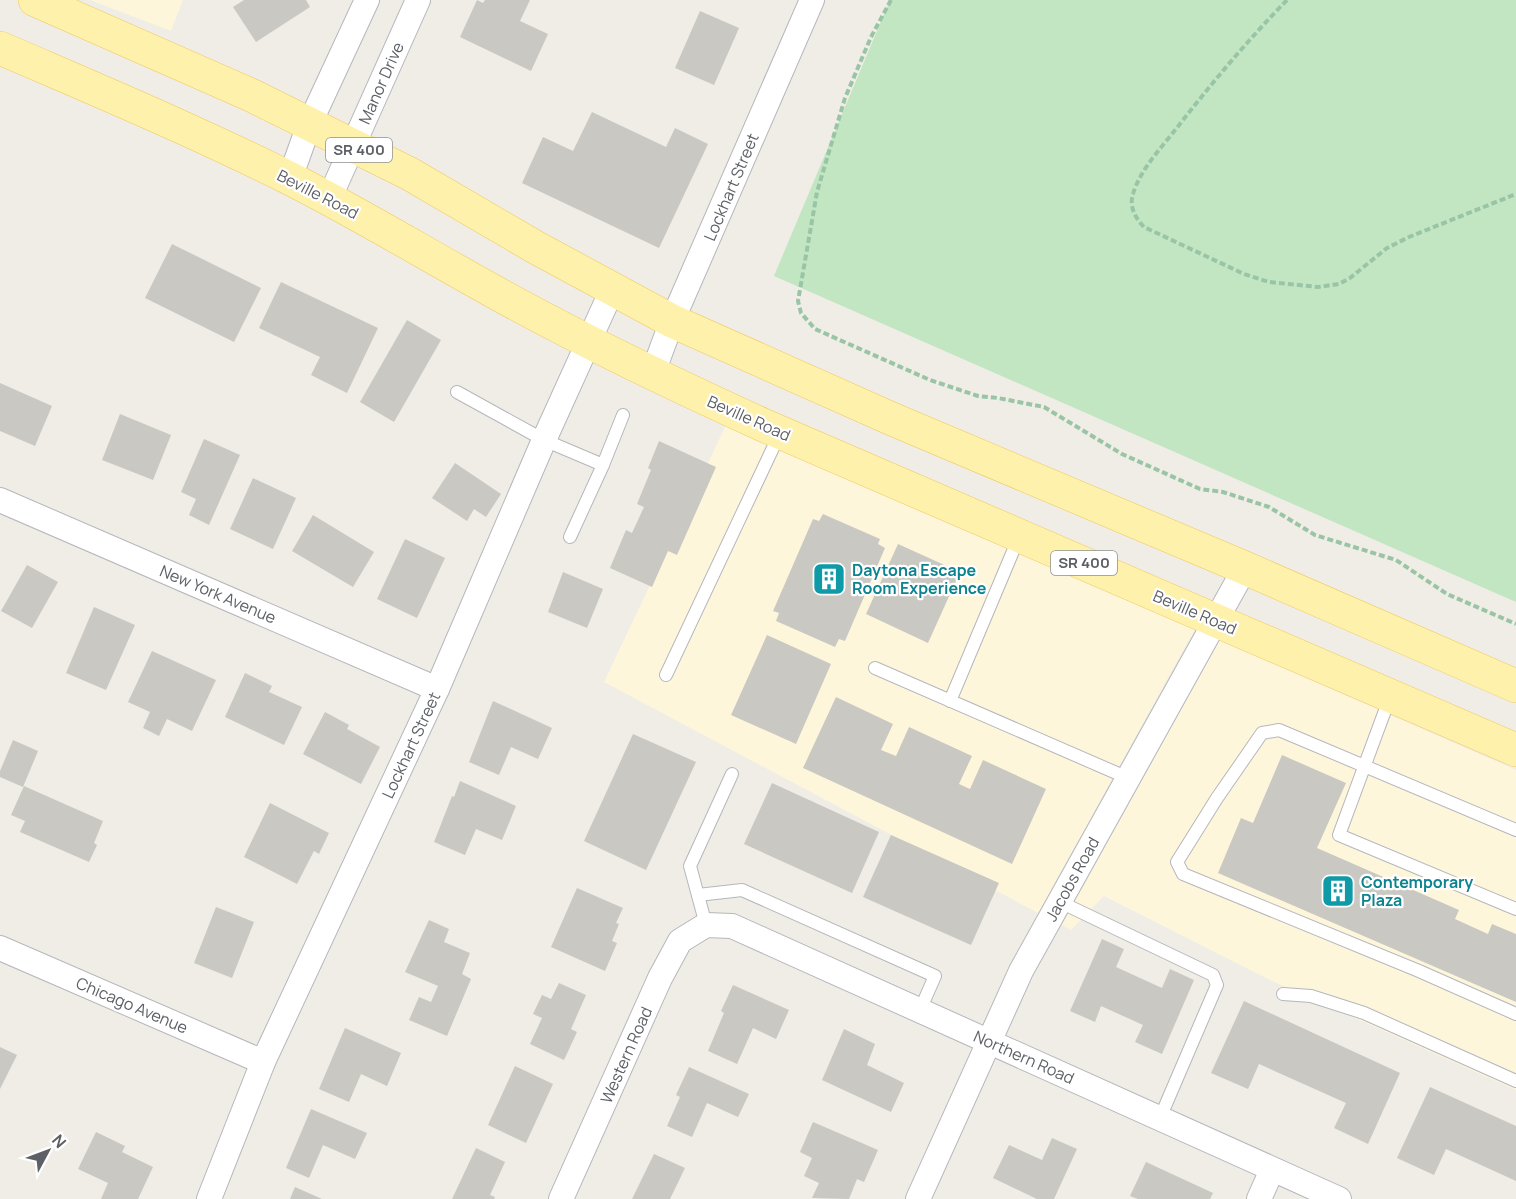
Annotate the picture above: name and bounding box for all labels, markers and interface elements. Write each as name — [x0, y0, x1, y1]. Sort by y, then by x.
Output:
street label: Manor Drive — [353, 38, 409, 128]
street label: Lockhart Street — [698, 130, 764, 244]
road number: SR 400 — [326, 138, 392, 162]
street label: Beville Road — [274, 164, 362, 224]
street label: Beville Road — [704, 390, 794, 446]
road number: SR 400 — [1051, 551, 1117, 575]
place label: Daytona Escape Room Experience — [852, 559, 987, 599]
street label: New York Avenue — [157, 560, 279, 628]
building icon: Daytona Escape Room Experience — [811, 561, 847, 597]
street label: Beville Road — [1150, 585, 1240, 639]
street label: Lockhart Street — [377, 688, 445, 802]
street label: Jacobs Road — [1040, 833, 1104, 925]
place label: Contemporary Plaza — [1361, 871, 1473, 911]
building icon: Contemporary Plaza — [1320, 873, 1356, 909]
street label: Chicago Avenue — [73, 972, 191, 1038]
street label: Western Road — [595, 1003, 657, 1107]
street label: Northern Road — [970, 1025, 1078, 1089]
north arrow — [18, 1121, 78, 1181]
text: N — [47, 1130, 71, 1153]

